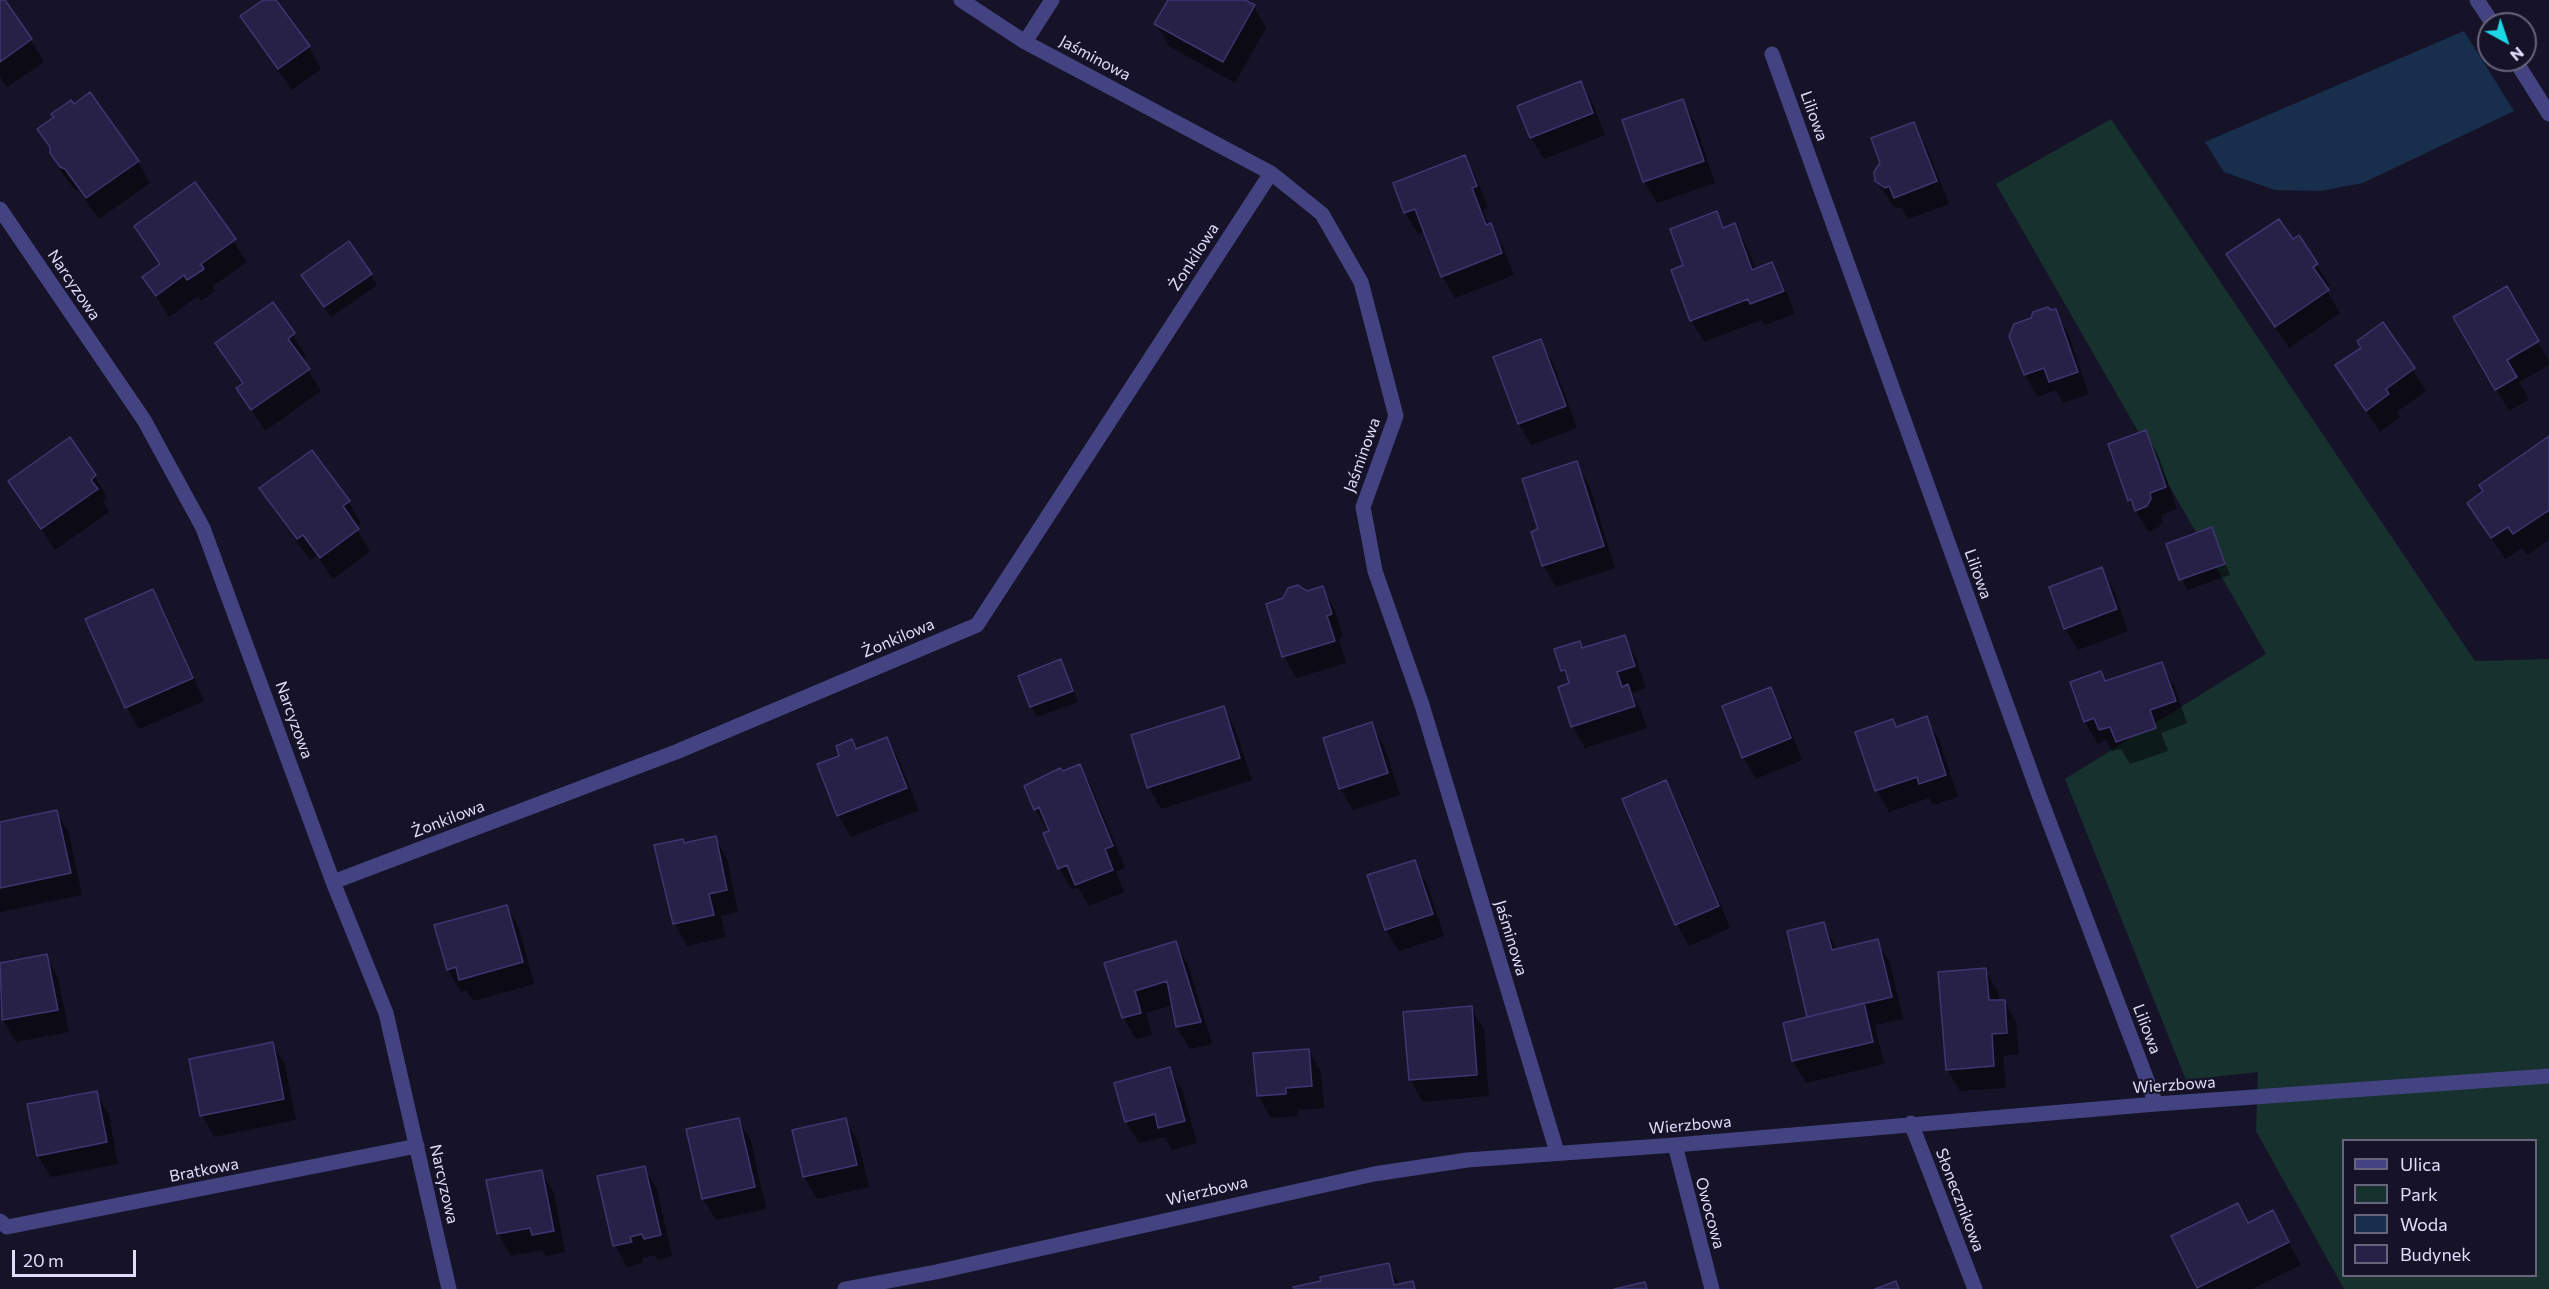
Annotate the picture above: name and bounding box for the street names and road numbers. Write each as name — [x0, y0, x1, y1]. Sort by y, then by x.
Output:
street label: Jaśminowa — [1056, 31, 1134, 85]
street label: Liliowa — [1796, 88, 1832, 144]
street label: Żonkilowa — [1165, 220, 1223, 294]
street label: Narcyzowa — [43, 246, 105, 324]
street label: Jaśminowa — [1340, 415, 1384, 495]
street label: Liliowa — [1960, 546, 1996, 602]
street label: Żonkilowa — [859, 614, 937, 662]
street label: Narcyzowa — [271, 679, 317, 761]
street label: Żonkilowa — [409, 796, 487, 842]
street label: Jaśminowa — [1490, 898, 1532, 978]
street label: Liliowa — [2129, 1001, 2165, 1057]
street label: Wierzbowa — [2132, 1073, 2216, 1097]
street label: Wierzbowa — [1648, 1112, 1732, 1138]
street label: Narcyzowa — [426, 1142, 462, 1226]
street label: Słonecznikowa — [1931, 1146, 1989, 1254]
street label: Bratkowa — [168, 1154, 240, 1186]
street label: Wierzbowa — [1164, 1172, 1250, 1210]
street label: Owocowa — [1691, 1175, 1729, 1251]

